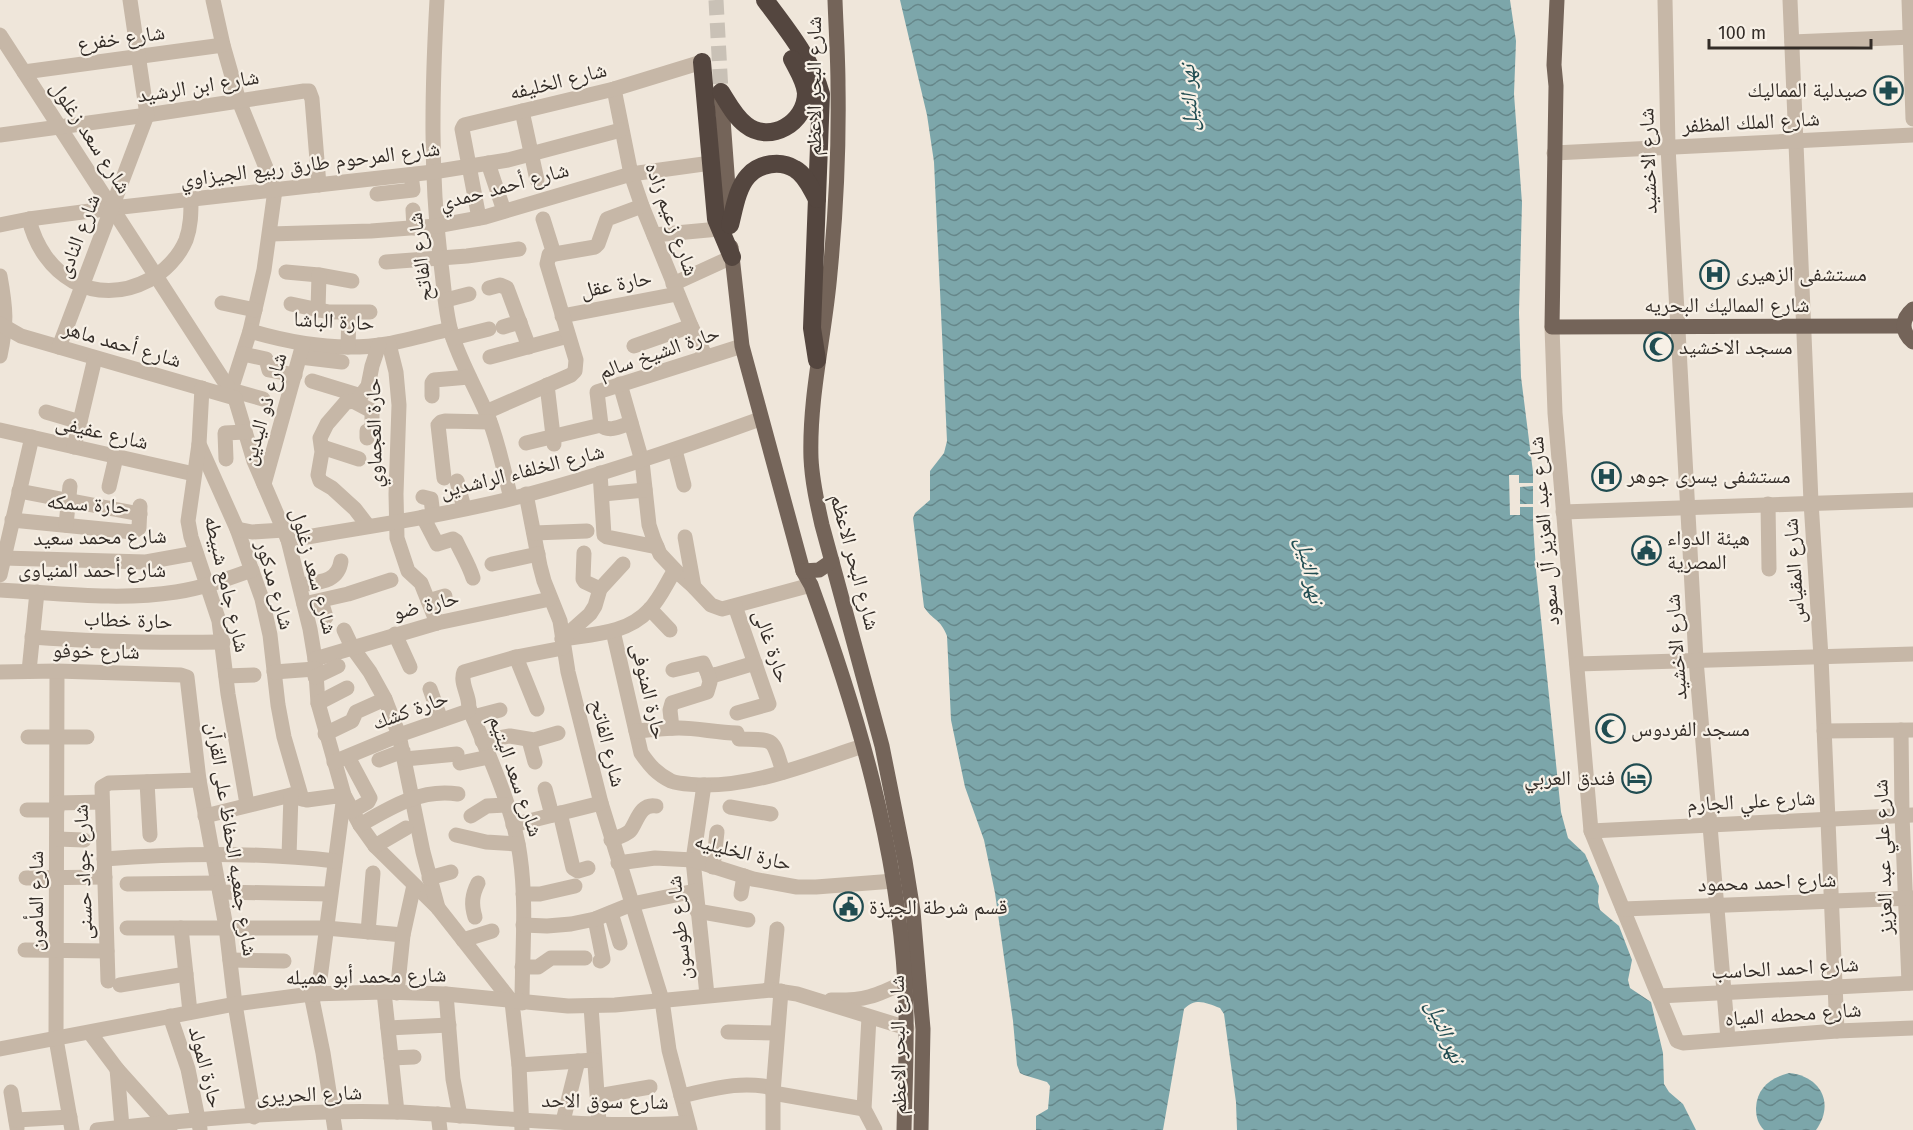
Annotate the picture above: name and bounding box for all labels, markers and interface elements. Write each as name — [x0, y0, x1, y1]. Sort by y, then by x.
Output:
scale bar — [1709, 12, 1871, 50]
street label: شارع البحر الاعظم — [801, 16, 828, 156]
street label: شارع خفرع — [76, 19, 166, 57]
text: 100 m — [1718, 22, 1766, 44]
street label: شارع الخليفه — [507, 56, 609, 106]
water label: نهر النيل — [1173, 61, 1204, 132]
street label: شارع ابن الرشيد — [135, 64, 261, 108]
pharmacy icon: صيدلية المماليك — [1873, 74, 1905, 106]
street label: شارع سعد زغلول — [45, 76, 137, 198]
place label: صيدلية المماليك — [1747, 77, 1868, 103]
street label: شارع الملك المظفر — [1681, 105, 1820, 139]
street label: شارع الاخشيد — [1633, 108, 1663, 214]
street label: شارع المرحوم طارق ربيع الجيزاوي — [178, 135, 442, 196]
street label: شارع أحمد حمدي — [436, 156, 572, 219]
street label: شارع زعيم زاده — [639, 159, 705, 280]
street label: شارع النادى — [50, 190, 106, 282]
street label: شارع الفاتح — [402, 211, 438, 303]
hospital icon: مستشفى الزهيرى — [1699, 258, 1731, 290]
place label: مستشفى الزهيرى — [1736, 261, 1867, 287]
street label: حارة عقل — [578, 264, 654, 304]
street label: شارع المماليك البحريه — [1644, 292, 1810, 318]
street label: حارة الباشا — [293, 306, 375, 336]
street label: شارع أحمد ماهر — [59, 314, 184, 373]
street label: حارة الشيخ سالم — [595, 319, 723, 386]
mosque icon: مسجد الاخشيد — [1642, 331, 1674, 363]
place label: مسجد الاخشيد — [1679, 334, 1793, 360]
street label: شارع ذو اليدين — [236, 350, 292, 468]
street label: حارة العجماوي — [360, 378, 391, 488]
street label: شارع عفيفى — [53, 409, 151, 455]
street label: شارع عبد العزيز آل سعود — [1523, 435, 1565, 627]
street label: شارع الخلفاء الراشدين — [437, 438, 607, 504]
hospital icon: مستشفى يسرى جوهر — [1590, 460, 1622, 492]
place label: مستشفى يسرى جوهر — [1626, 463, 1791, 489]
street label: حارة سمكه — [46, 488, 130, 520]
street label: شارع البحر الاعظم — [823, 491, 886, 633]
street label: شارع سعد زغلول — [285, 505, 343, 637]
street label: شارع جامع شبيطه — [199, 513, 255, 655]
street label: شارع المقياس — [1777, 517, 1811, 625]
street label: شارع محمد سعيد — [33, 523, 167, 551]
place label: هيئة الدواء المصرية — [1667, 525, 1750, 575]
public building icon: هيئة الدواء المصرية — [1630, 534, 1662, 566]
water label: نهر النيل — [1290, 535, 1331, 609]
street label: شارع مدكور — [250, 536, 300, 633]
street label: شارع أحمد المنياوى — [18, 557, 166, 583]
street label: حارة ضو — [390, 584, 462, 626]
street label: شارع الاخشيد — [1659, 593, 1693, 701]
street label: حارة خطاب — [83, 605, 173, 635]
street label: حارة غالى — [747, 606, 797, 686]
street label: شارع خوفو — [52, 637, 140, 665]
street label: حارة المنوفى — [625, 640, 673, 742]
street label: حارة كشك — [368, 684, 452, 736]
street label: شارع الفاتح — [585, 696, 631, 790]
street label: شارع سعد اليتيم — [482, 712, 549, 840]
mosque icon: مسجد الفردوس — [1594, 713, 1626, 745]
place label: مسجد الفردوس — [1631, 716, 1750, 742]
street label: شارع جمعيه الحفاظ على القرآن — [201, 720, 263, 958]
hotel icon: فندق العربي — [1620, 762, 1652, 794]
place label: فندق العربي — [1524, 765, 1615, 794]
street label: شارع علي عبد العزيز — [1867, 779, 1902, 936]
street label: شارع علي الجارم — [1686, 785, 1816, 821]
street label: شارع جواد حسنى — [68, 804, 98, 940]
street label: حارة الخليليه — [692, 827, 794, 877]
street label: شارع المأمون — [23, 851, 49, 951]
street label: شارع احمد محمود — [1697, 867, 1837, 897]
street label: شارع طوسون — [661, 874, 697, 982]
public building icon: قسم شرطة الجيزة — [832, 891, 864, 923]
place label: قسم شرطة الجيزة — [869, 894, 1008, 921]
street label: شارع احمد الحاسب — [1711, 951, 1859, 985]
street label: شارع محمد أبو هميله — [285, 962, 447, 990]
street label: شارع البحر الاعظم — [884, 975, 913, 1115]
water label: نهر النيل — [1420, 995, 1472, 1070]
street label: شارع محطه المياه — [1724, 996, 1862, 1032]
street label: حارة المولد — [183, 1023, 229, 1111]
street label: شارع الحريرى — [256, 1079, 362, 1109]
street label: شارع سوق الاحد — [541, 1087, 669, 1115]

